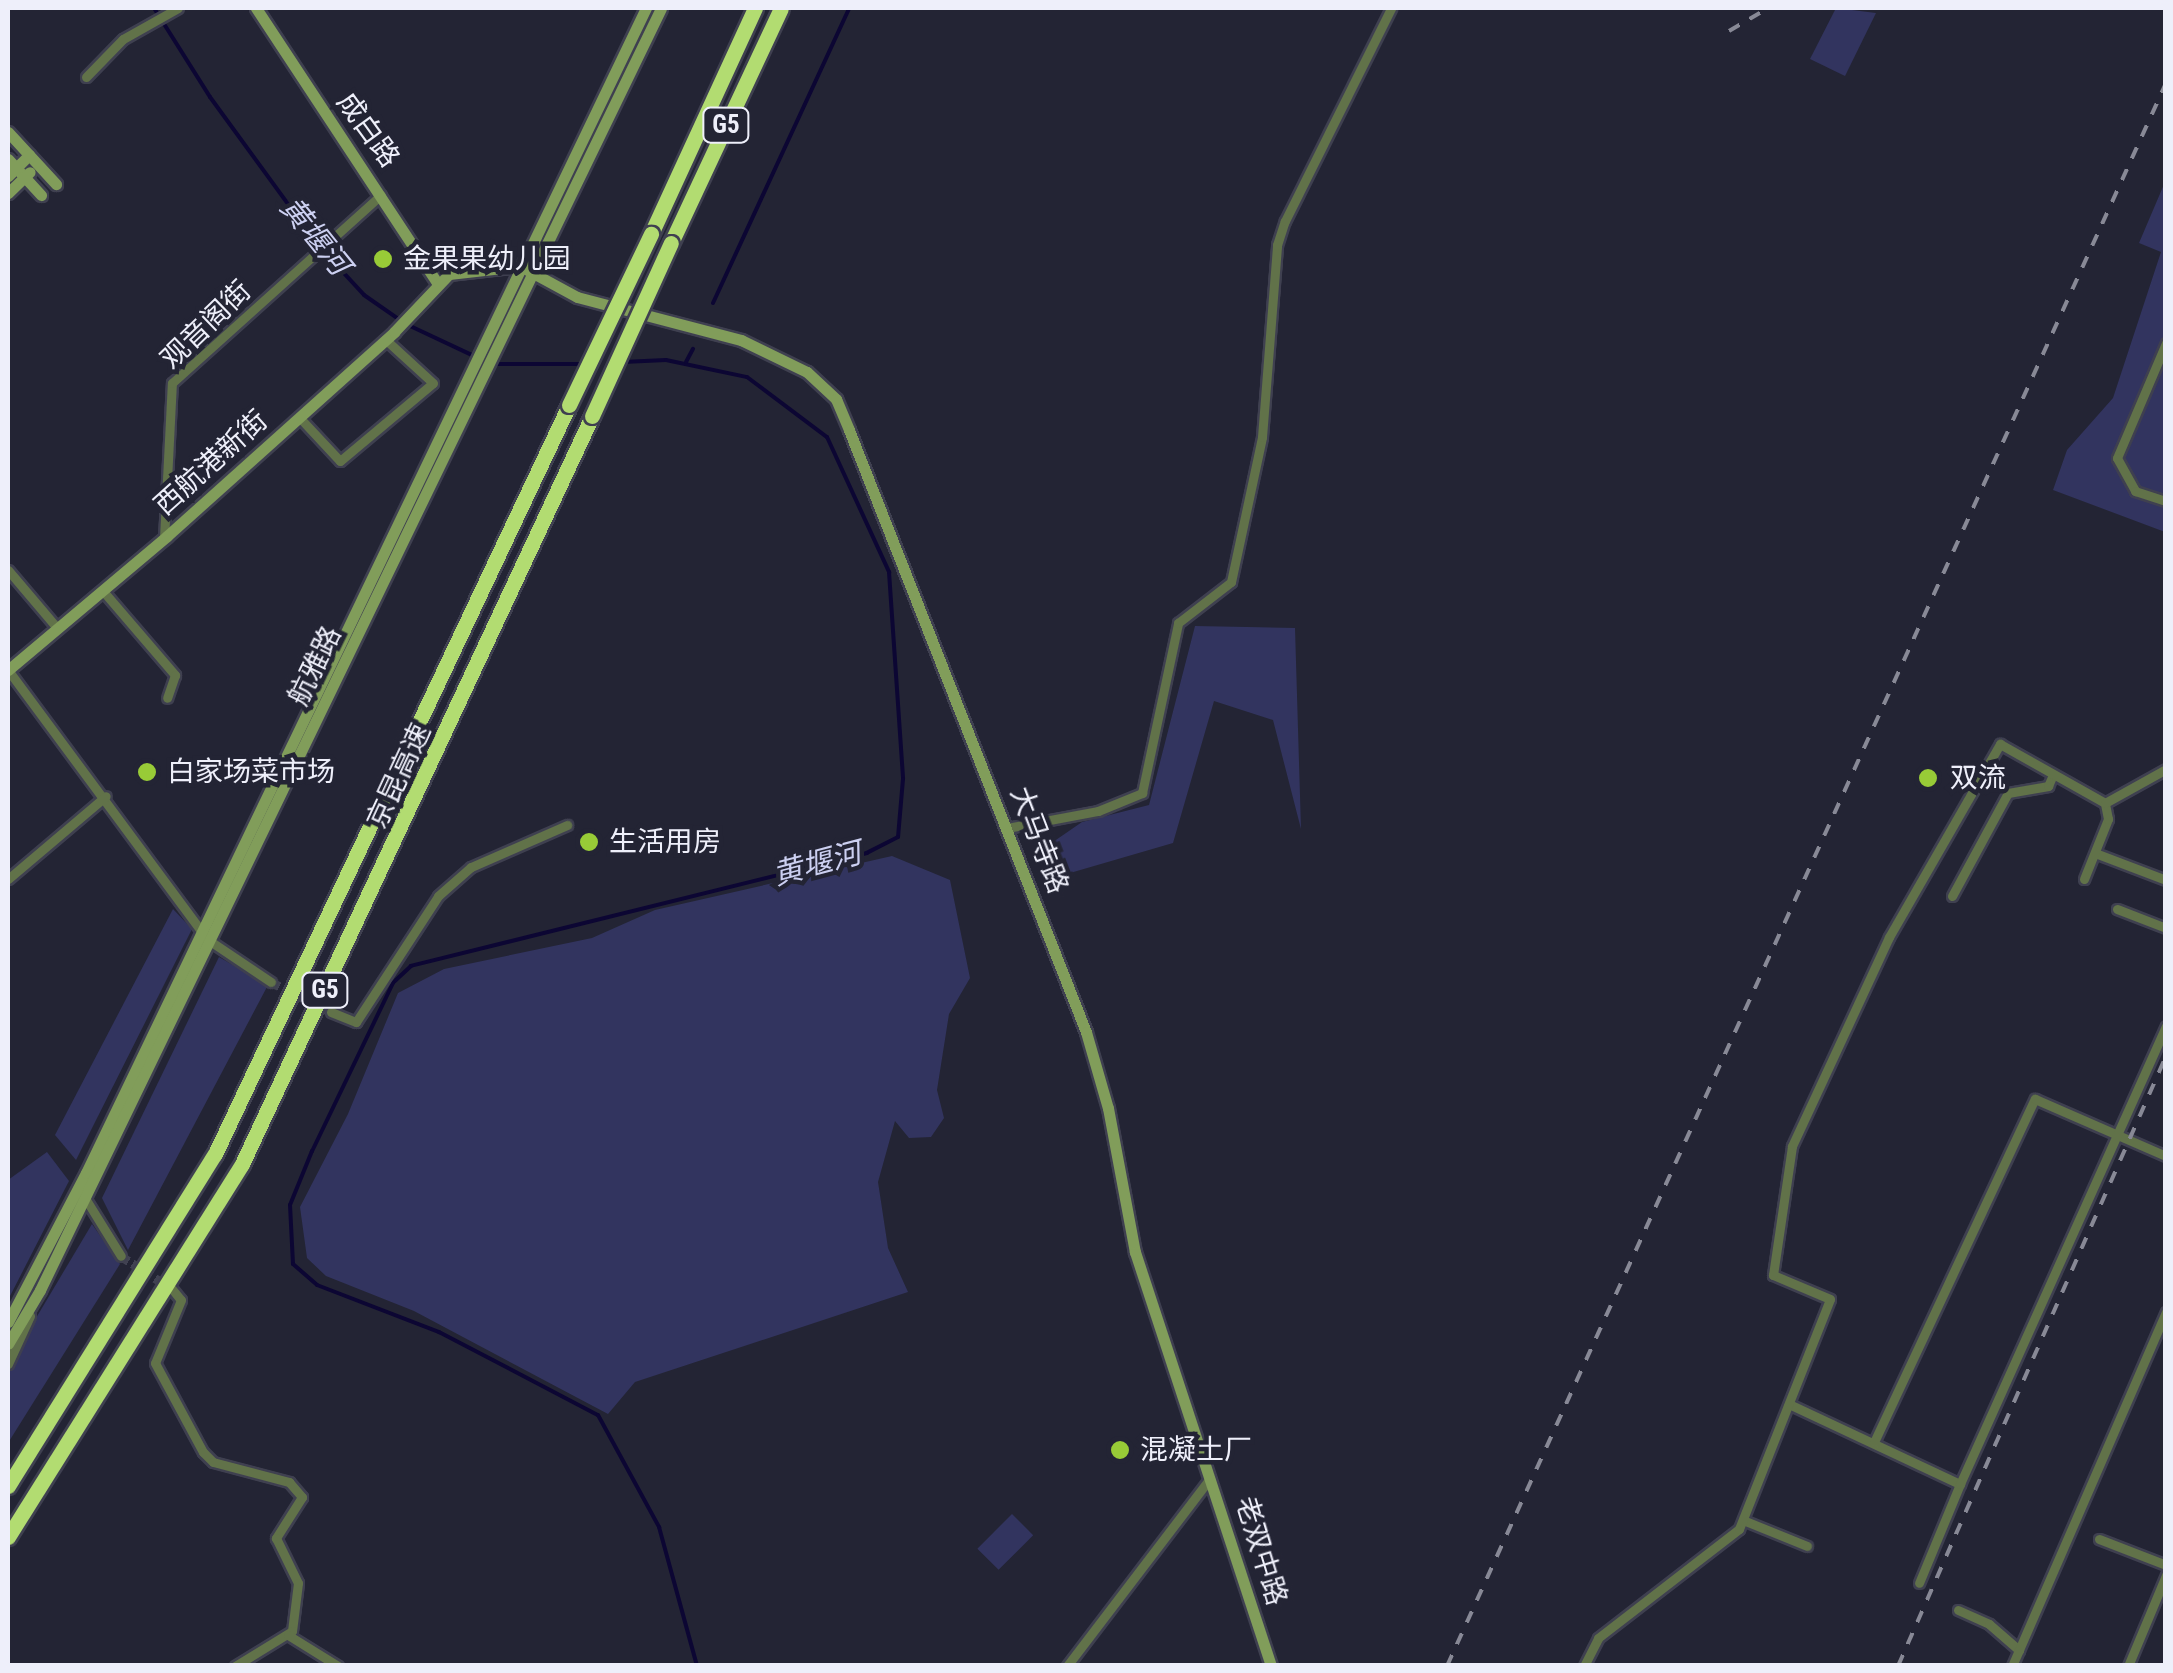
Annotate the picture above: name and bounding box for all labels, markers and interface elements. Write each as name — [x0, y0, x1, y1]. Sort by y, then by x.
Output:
street label: 成白路 — [330, 86, 406, 174]
road number: G5 — [701, 105, 751, 145]
water label: 黄堰河 — [273, 190, 357, 282]
place label: 金果果幼儿园 — [403, 242, 571, 276]
marker: 金果果幼儿园 — [372, 248, 394, 270]
street label: 观音阁街 — [154, 274, 258, 376]
street label: 西航港新街 — [148, 404, 274, 522]
street label: 航雅路 — [281, 621, 349, 711]
street label: 京昆高速 — [360, 718, 438, 834]
place label: 白家场菜市场 — [167, 755, 335, 789]
marker: 白家场菜市场 — [136, 761, 158, 783]
place label: 双流 — [1950, 761, 2006, 795]
marker: 双流 — [1915, 765, 1941, 791]
street label: 大马寺路 — [1003, 782, 1075, 898]
place label: 生活用房 — [609, 825, 721, 859]
marker: 生活用房 — [578, 831, 600, 853]
water label: 黄堰河 — [769, 835, 865, 893]
road number: G5 — [300, 970, 350, 1010]
place label: 混凝土厂 — [1140, 1433, 1252, 1467]
marker: 混凝土厂 — [1109, 1439, 1131, 1461]
street label: 老双中路 — [1229, 1493, 1293, 1609]

